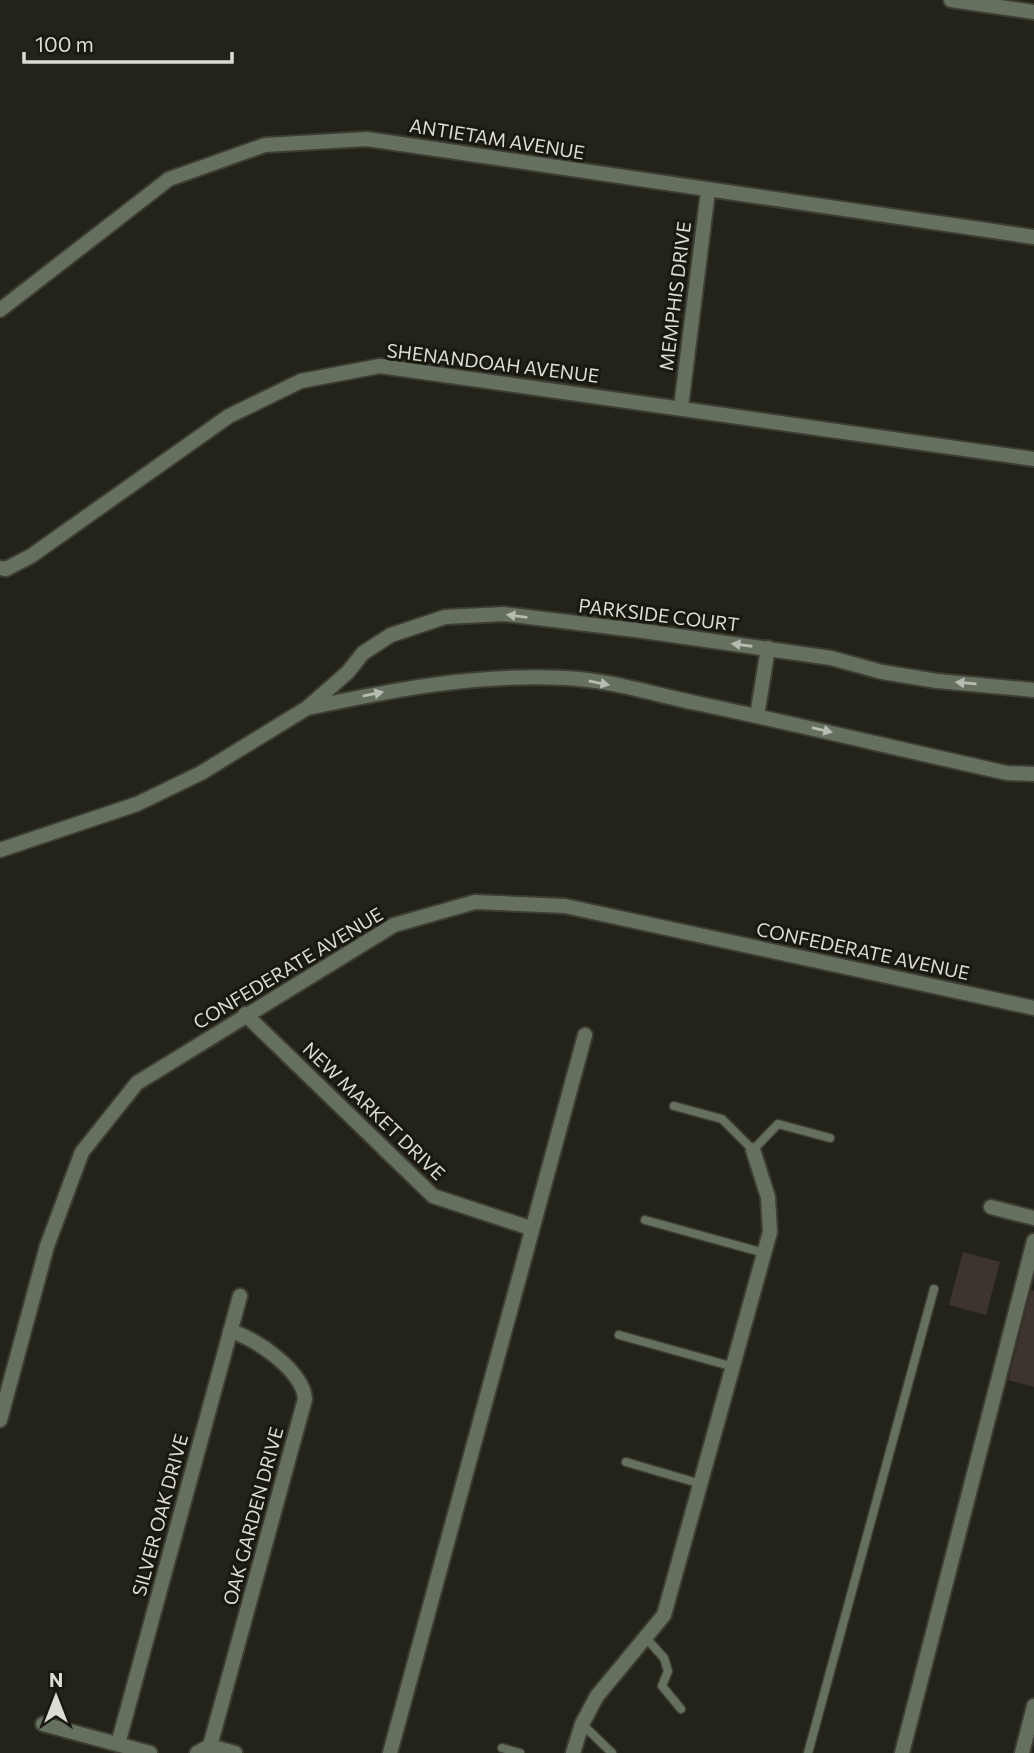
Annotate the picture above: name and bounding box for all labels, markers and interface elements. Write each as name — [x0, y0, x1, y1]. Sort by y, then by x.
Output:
scale bar — [24, 21, 233, 65]
text: 100 m — [35, 31, 94, 56]
street label: ANTIETAM AVENUE — [408, 113, 586, 164]
street label: MEMPHIS DRIVE — [654, 220, 695, 372]
street label: SHENANDOAH AVENUE — [386, 338, 601, 387]
street label: PARKSIDE COURT — [577, 593, 741, 636]
one-way arrow — [505, 610, 527, 621]
one-way arrow — [731, 639, 753, 650]
one-way arrow — [955, 677, 977, 688]
one-way arrow — [588, 678, 610, 689]
one-way arrow — [362, 689, 384, 700]
one-way arrow — [811, 725, 833, 736]
street label: CONFEDERATE AVENUE — [189, 902, 387, 1033]
street label: CONFEDERATE AVENUE — [755, 917, 972, 984]
street label: NEW MARKET DRIVE — [298, 1037, 450, 1185]
street label: OAK GARDEN DRIVE — [218, 1424, 287, 1608]
street label: SILVER OAK DRIVE — [127, 1431, 192, 1599]
north arrow — [21, 1662, 91, 1732]
text: N — [49, 1668, 63, 1691]

